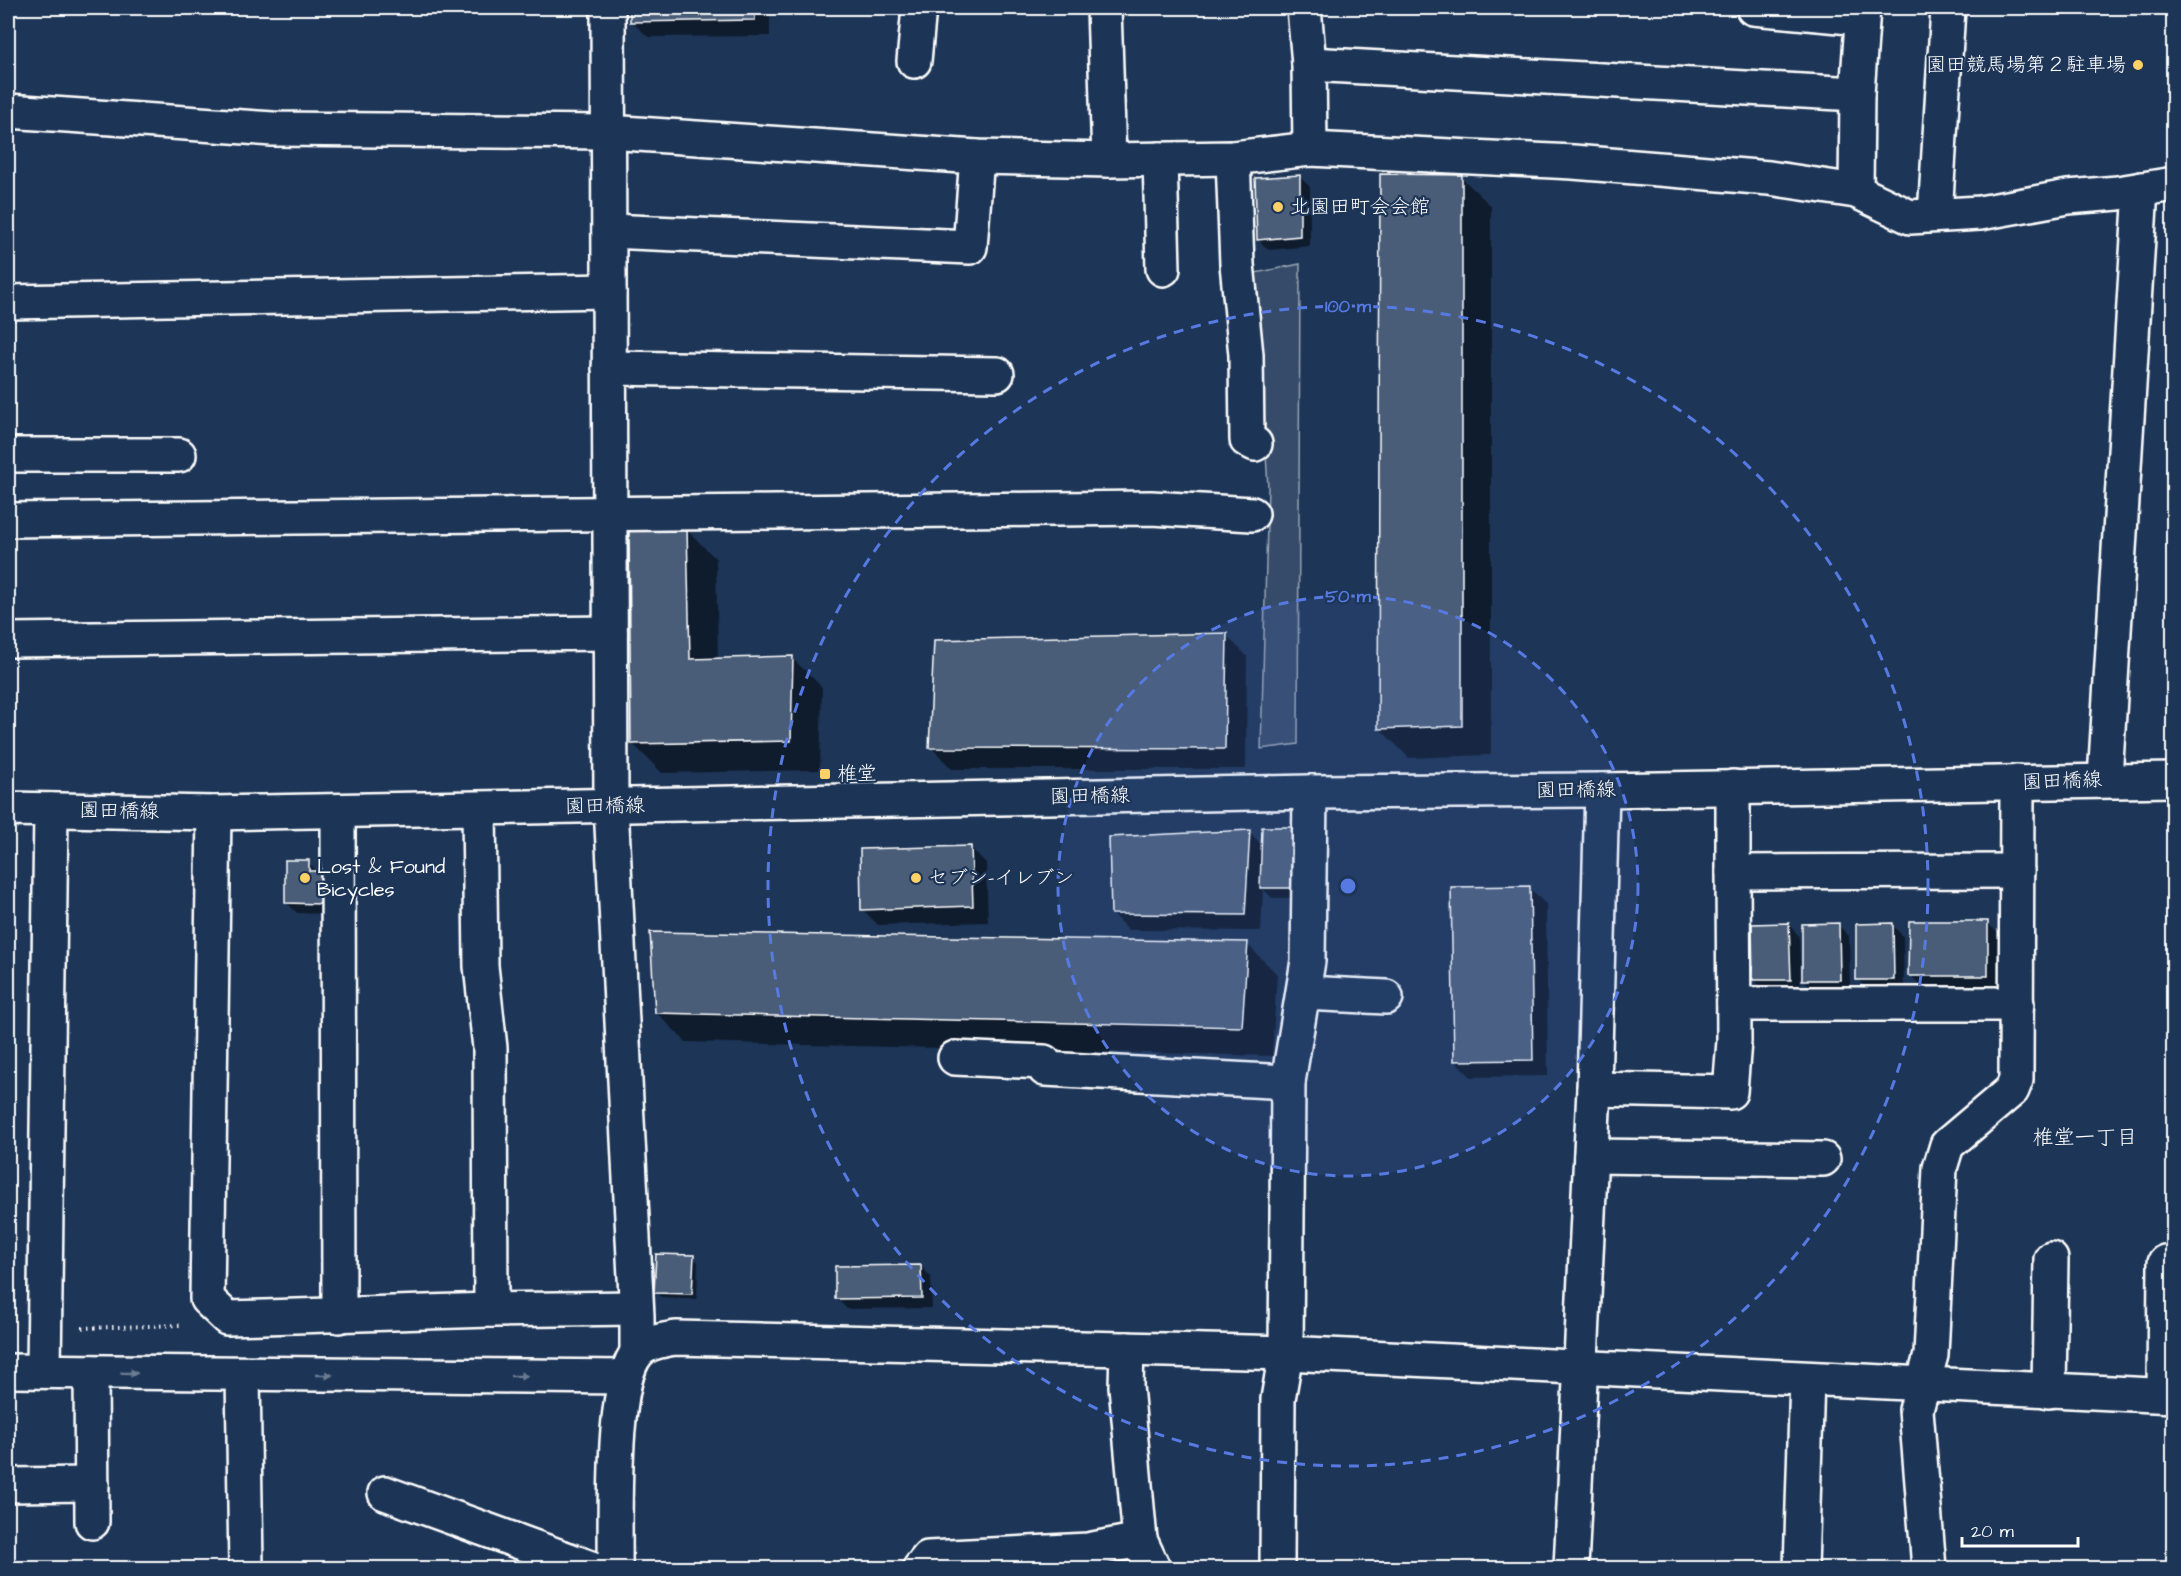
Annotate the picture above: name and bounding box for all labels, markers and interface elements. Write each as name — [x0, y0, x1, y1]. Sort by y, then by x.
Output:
place label: 園田競馬場第２駐車場 — [1926, 51, 2126, 79]
marker: 園田競馬場第２駐車場 — [2131, 58, 2145, 72]
place label: 北園田町会会館 — [1290, 193, 1430, 221]
marker: 北園田町会会館 — [1271, 200, 1285, 214]
text: 100 m — [1325, 294, 1372, 319]
text: 50 m — [1325, 584, 1372, 609]
place label: 椎堂 — [837, 760, 877, 788]
street label: 園田橋線 — [2022, 766, 2102, 796]
marker: 椎堂 — [818, 767, 832, 781]
street label: 園田橋線 — [1536, 775, 1616, 805]
street label: 園田橋線 — [1050, 781, 1130, 811]
street label: 園田橋線 — [565, 791, 645, 821]
street label: 園田橋線 — [79, 796, 159, 826]
place label: Lost & Found Bicycles — [317, 853, 445, 905]
place label: セブン-イレブン — [928, 864, 1074, 892]
marker: Lost & Found Bicycles — [298, 871, 312, 885]
marker: セブン-イレブン — [909, 871, 923, 885]
centre of rings — [1338, 876, 1358, 896]
district label: 椎堂一丁目 — [2033, 1123, 2138, 1152]
one-way arrow — [119, 1368, 138, 1377]
one-way arrow — [314, 1370, 333, 1380]
one-way arrow — [509, 1371, 528, 1381]
scale bar — [1962, 1510, 2078, 1548]
text: 20 m — [1971, 1519, 2014, 1544]

